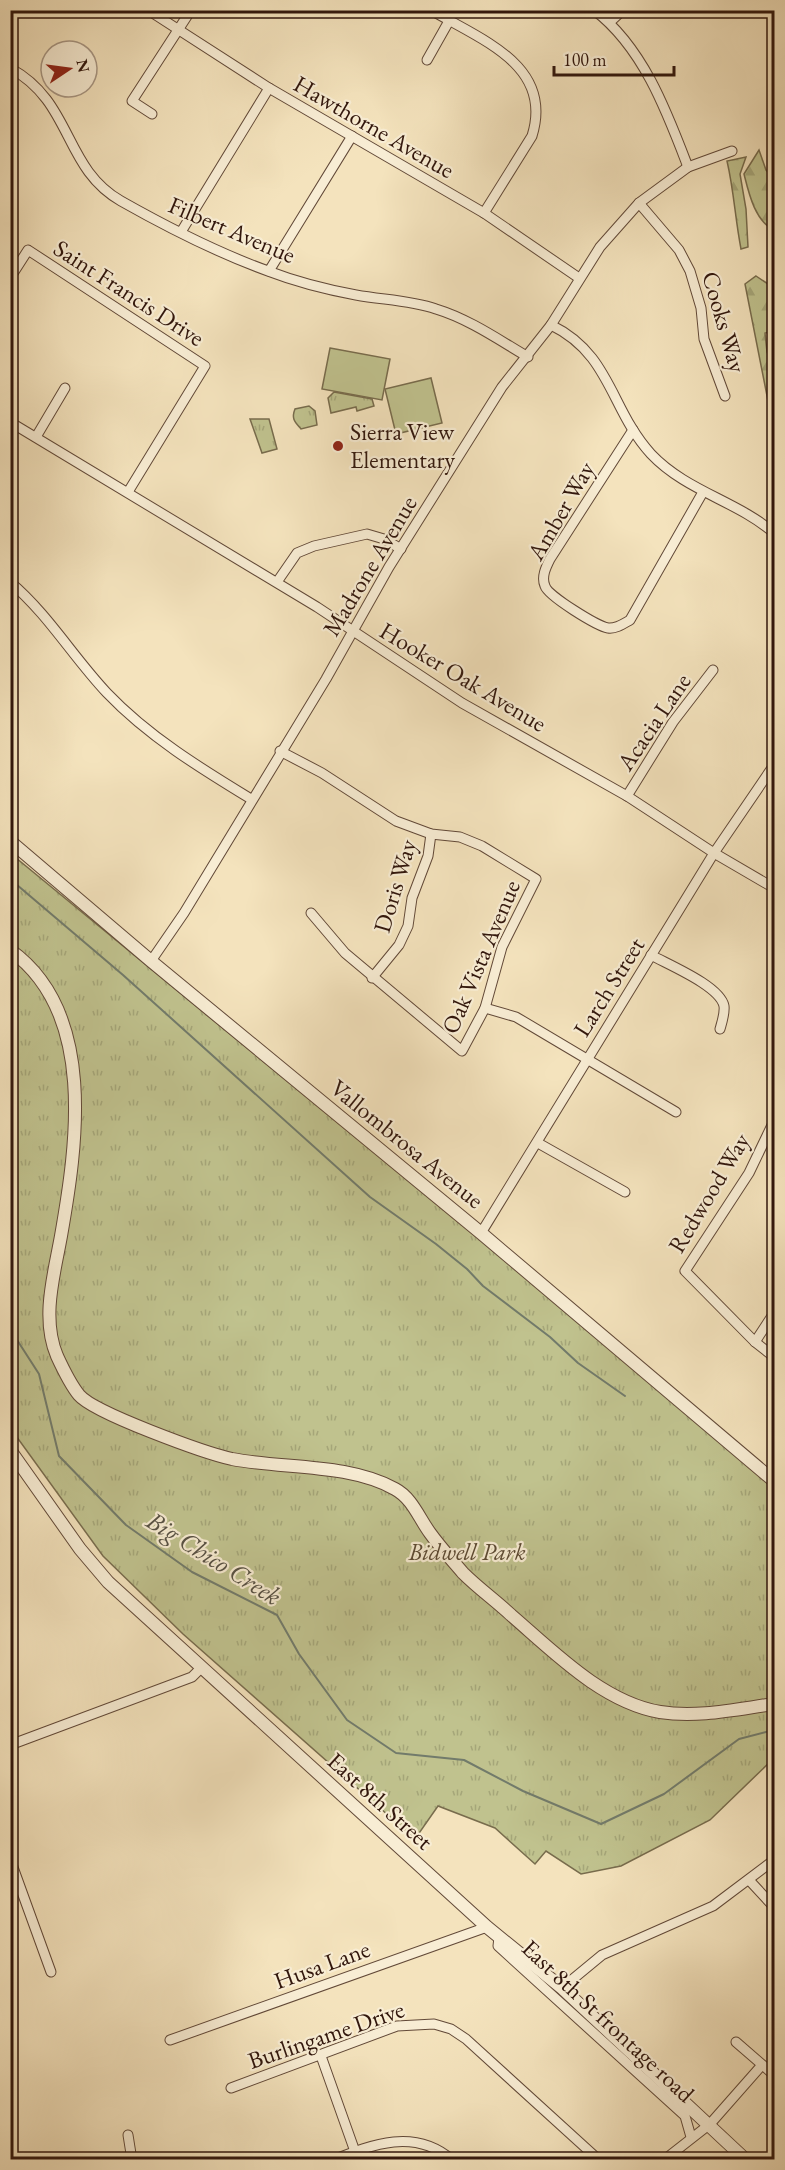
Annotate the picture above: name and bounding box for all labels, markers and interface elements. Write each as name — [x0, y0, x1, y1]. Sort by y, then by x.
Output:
north arrow — [39, 39, 99, 99]
scale bar — [554, 39, 674, 77]
text: 100 m — [563, 48, 607, 71]
text: N — [71, 57, 95, 74]
street label: Hawthorne Avenue — [288, 68, 460, 185]
street label: Filbert Avenue — [164, 189, 300, 270]
street label: Saint Francis Drive — [48, 232, 211, 353]
street label: Cooks Way — [695, 268, 754, 376]
place label: Sierra View Elementary — [350, 416, 455, 475]
marker: Sierra View Elementary — [331, 439, 345, 453]
street label: Amber Way — [519, 455, 602, 567]
street label: Madrone Avenue — [315, 490, 424, 642]
street label: Hooker Oak Avenue — [374, 615, 552, 739]
street label: Acacia Lane — [609, 667, 698, 777]
street label: Doris Way — [366, 835, 423, 936]
street label: Oak Vista Avenue — [434, 875, 527, 1038]
street label: Larch Street — [566, 931, 651, 1042]
street label: Vallombrosa Avenue — [324, 1072, 490, 1215]
street label: Redwood Way — [661, 1127, 757, 1258]
water label: Big Chico Creek — [139, 1503, 288, 1613]
park label: Bidwell Park — [407, 1536, 526, 1567]
street label: East 8th Street — [321, 1745, 440, 1856]
street label: East 8th St frontage road — [515, 1932, 702, 2109]
street label: Husa Lane — [270, 1933, 374, 1996]
street label: Burlingame Drive — [244, 1993, 408, 2076]

